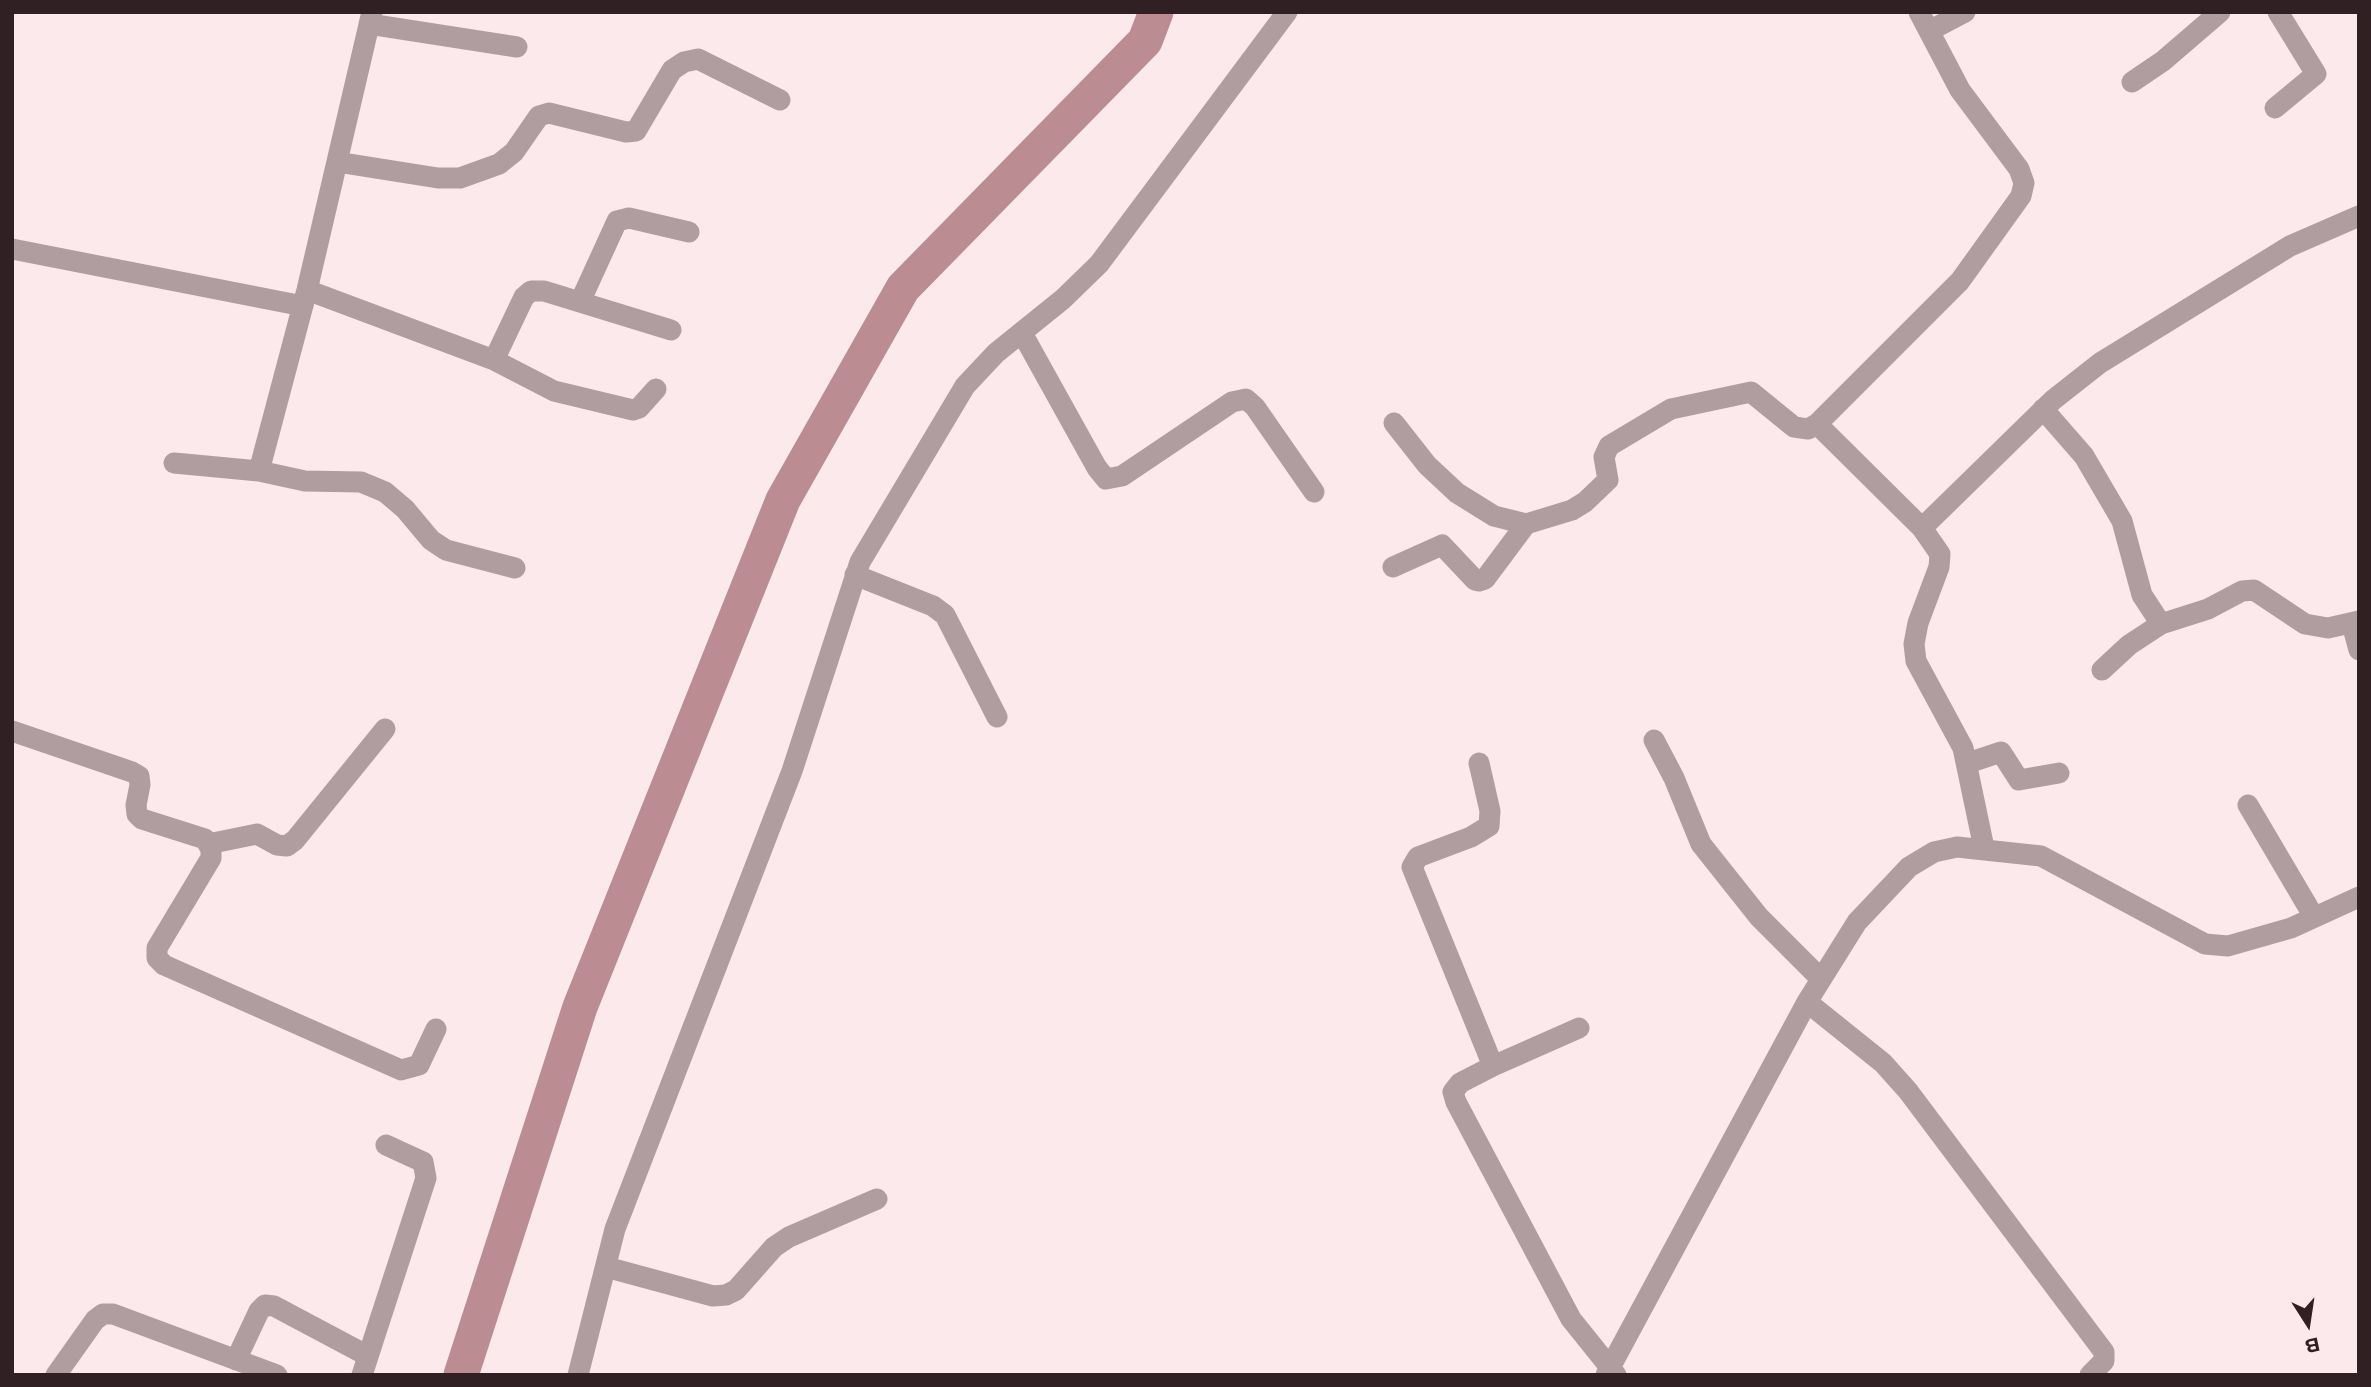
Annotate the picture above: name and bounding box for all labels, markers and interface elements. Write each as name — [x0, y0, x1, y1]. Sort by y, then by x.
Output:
north arrow — [2273, 1289, 2343, 1359]
text: B — [2303, 1332, 2322, 1358]

